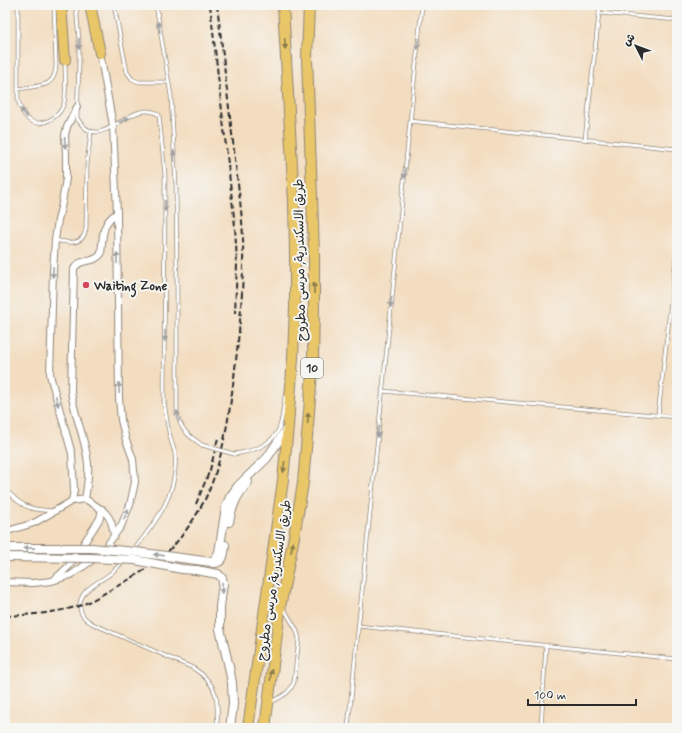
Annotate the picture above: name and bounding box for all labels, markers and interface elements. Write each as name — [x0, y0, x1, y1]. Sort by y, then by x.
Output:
one-way arrow — [156, 21, 162, 33]
north arrow — [616, 26, 656, 66]
text: ش — [620, 31, 639, 49]
one-way arrow — [76, 38, 82, 51]
one-way arrow — [282, 38, 288, 51]
one-way arrow — [414, 38, 421, 50]
one-way arrow — [21, 108, 28, 119]
one-way arrow — [118, 117, 130, 123]
one-way arrow — [62, 137, 69, 149]
one-way arrow — [171, 149, 177, 162]
one-way arrow — [401, 167, 408, 179]
street label: طريق الاسكندرية, مرسى مطروح — [291, 178, 310, 342]
one-way arrow — [162, 200, 168, 213]
one-way arrow — [114, 251, 120, 264]
one-way arrow — [50, 266, 57, 278]
place label: Waiting Zone — [93, 278, 168, 298]
marker: Waiting Zone — [81, 280, 91, 290]
one-way arrow — [311, 281, 317, 294]
one-way arrow — [388, 296, 395, 308]
one-way arrow — [162, 330, 168, 343]
road number: 10 — [301, 358, 323, 378]
one-way arrow — [116, 381, 122, 394]
one-way arrow — [54, 395, 60, 407]
one-way arrow — [175, 410, 181, 423]
one-way arrow — [305, 412, 312, 424]
one-way arrow — [375, 426, 382, 438]
one-way arrow — [281, 461, 288, 473]
street label: طريق الاسكندرية, مرسى مطروح — [253, 498, 296, 662]
one-way arrow — [123, 509, 129, 520]
one-way arrow — [289, 541, 295, 553]
one-way arrow — [22, 545, 35, 551]
one-way arrow — [152, 552, 165, 558]
one-way arrow — [219, 582, 226, 594]
one-way arrow — [268, 669, 274, 681]
scale bar — [528, 681, 636, 707]
text: 100 m — [534, 688, 566, 704]

